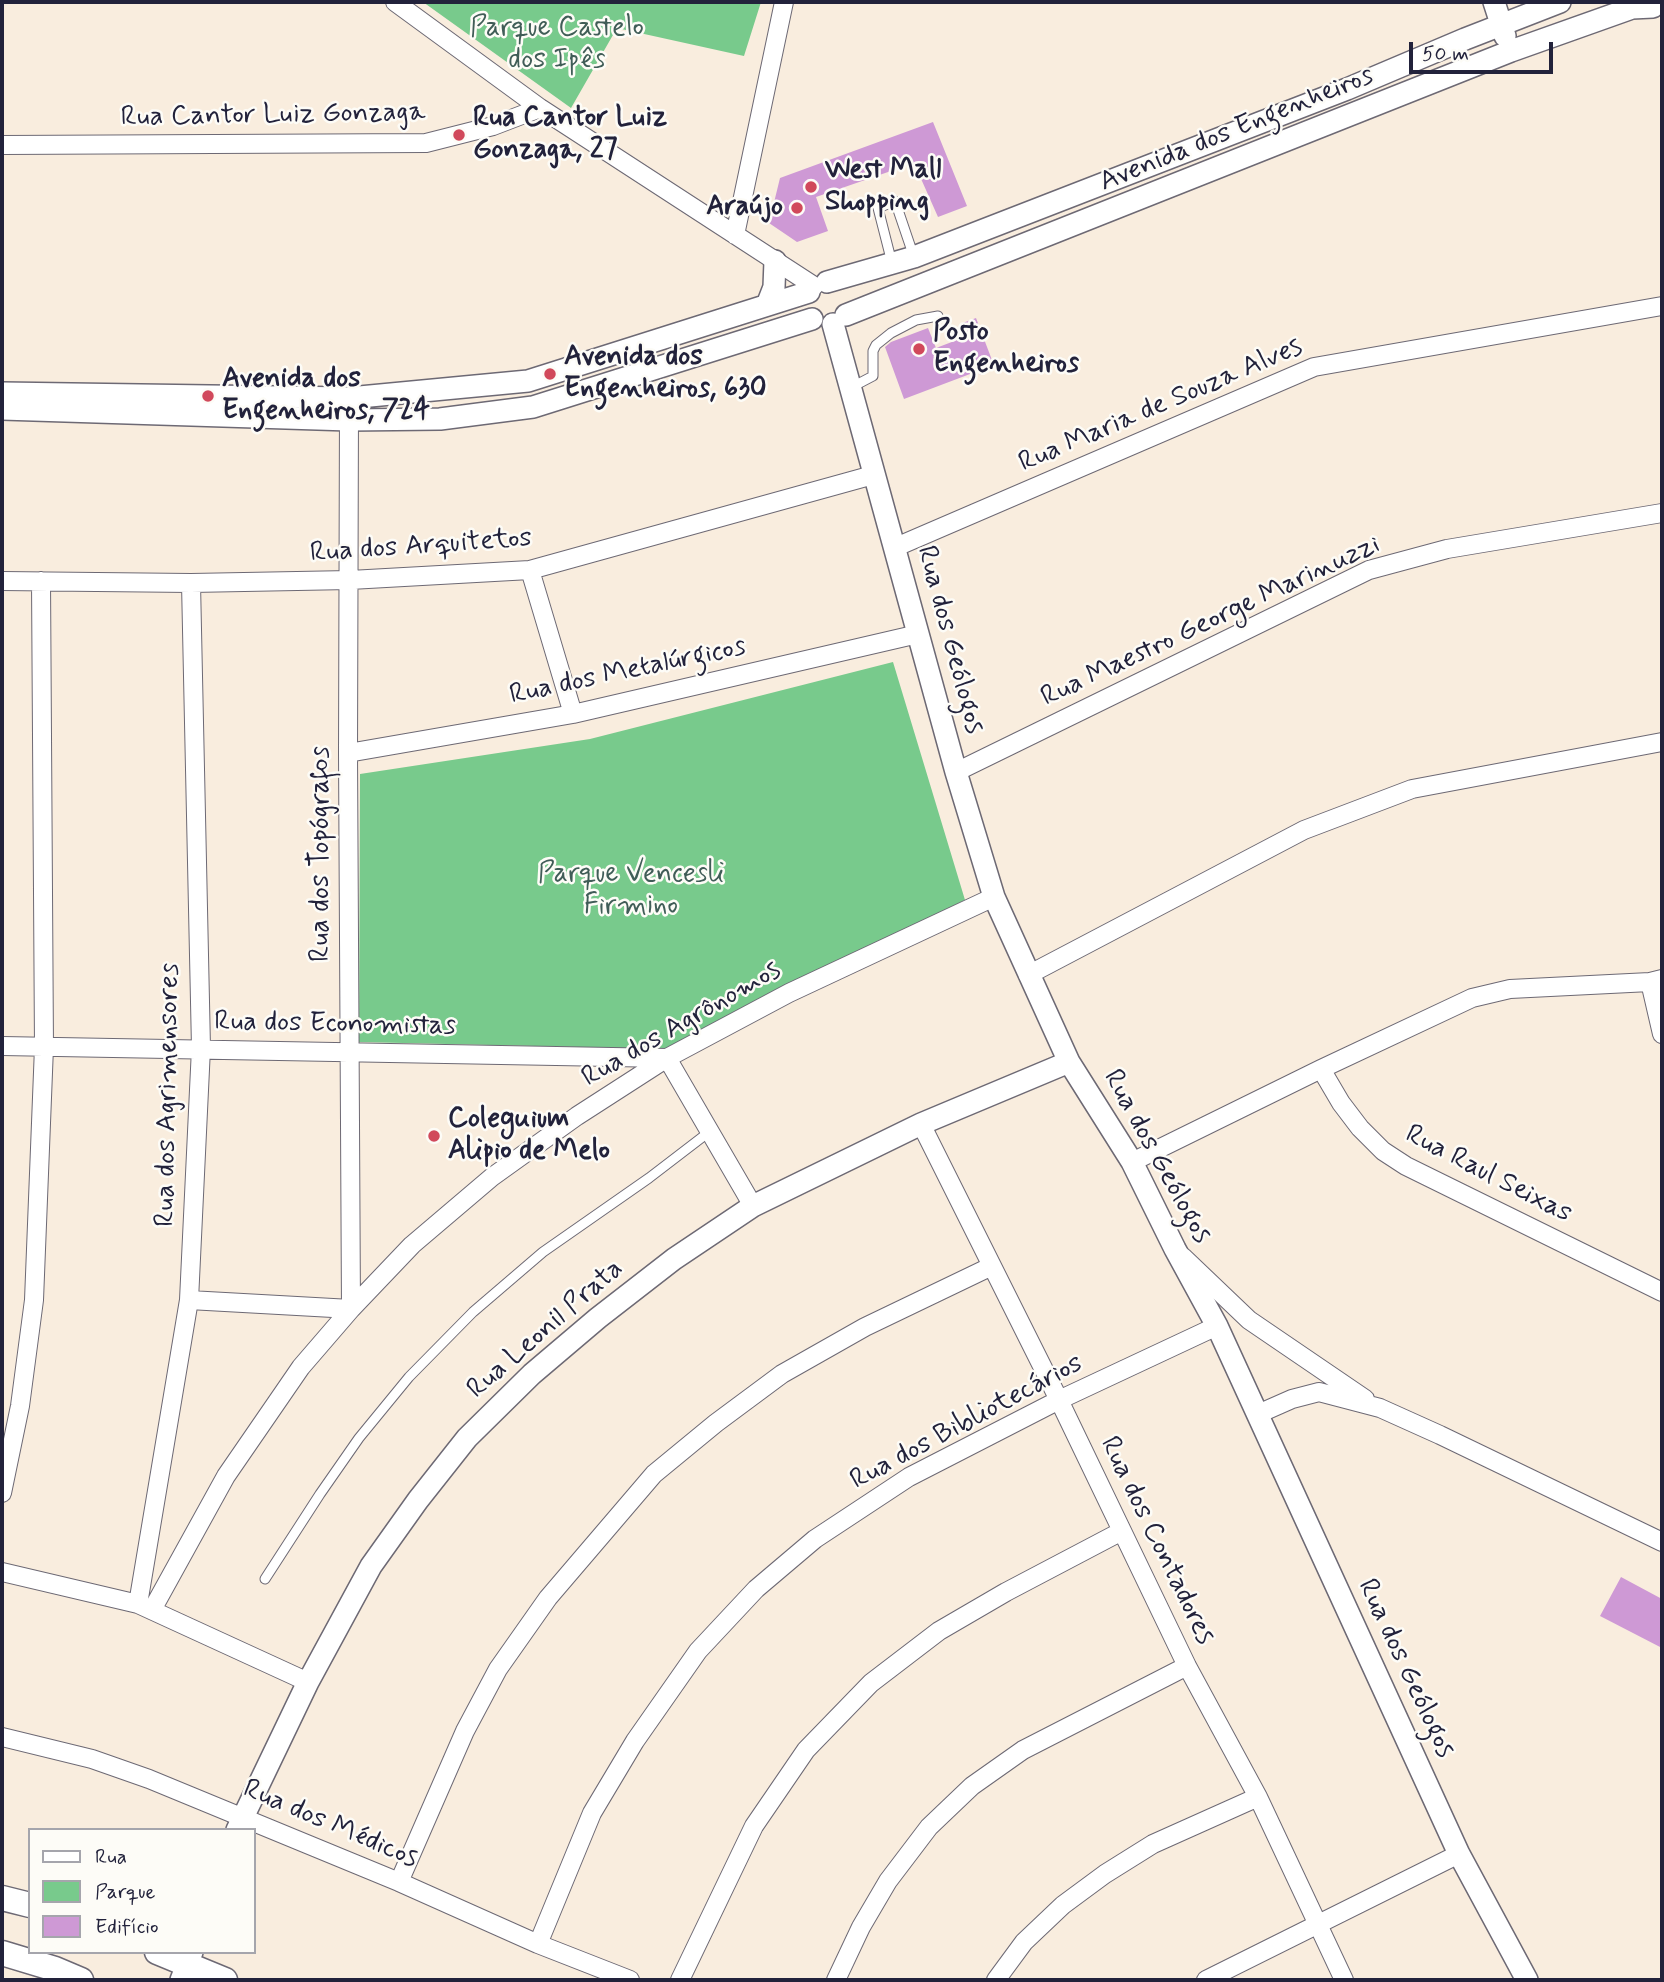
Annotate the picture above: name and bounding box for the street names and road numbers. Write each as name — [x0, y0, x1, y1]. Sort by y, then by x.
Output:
street label: Avenida dos Engenheiros — [1095, 60, 1379, 200]
street label: Rua Cantor Luiz Gonzaga — [120, 97, 426, 135]
street label: Rua Maria de Souza Alves — [1014, 331, 1308, 481]
street label: Rua dos Arquitetos — [309, 522, 533, 572]
street label: Rua Maestro George Marinuzzi — [1036, 529, 1386, 715]
street label: Rua dos Geólogos — [908, 542, 990, 738]
street label: Rua dos Metalúrgicos — [507, 631, 749, 713]
street label: Rua dos Topógrafos — [305, 746, 339, 962]
street label: Rua dos Agrônomos — [576, 954, 788, 1096]
street label: Rua dos Agrimensores — [150, 963, 188, 1227]
street label: Rua dos Economistas — [214, 1006, 456, 1044]
street label: Rua dos Geólogos — [1094, 1064, 1218, 1250]
street label: Rua Raul Seixas — [1399, 1119, 1577, 1231]
street label: Rua Leonil Prata — [461, 1253, 631, 1407]
street label: Rua dos Bibliotecários — [845, 1348, 1089, 1498]
street label: Rua dos Contadores — [1091, 1432, 1221, 1650]
street label: Rua dos Geólogos — [1349, 1574, 1461, 1764]
street label: Rua dos Médicos — [238, 1773, 422, 1877]

